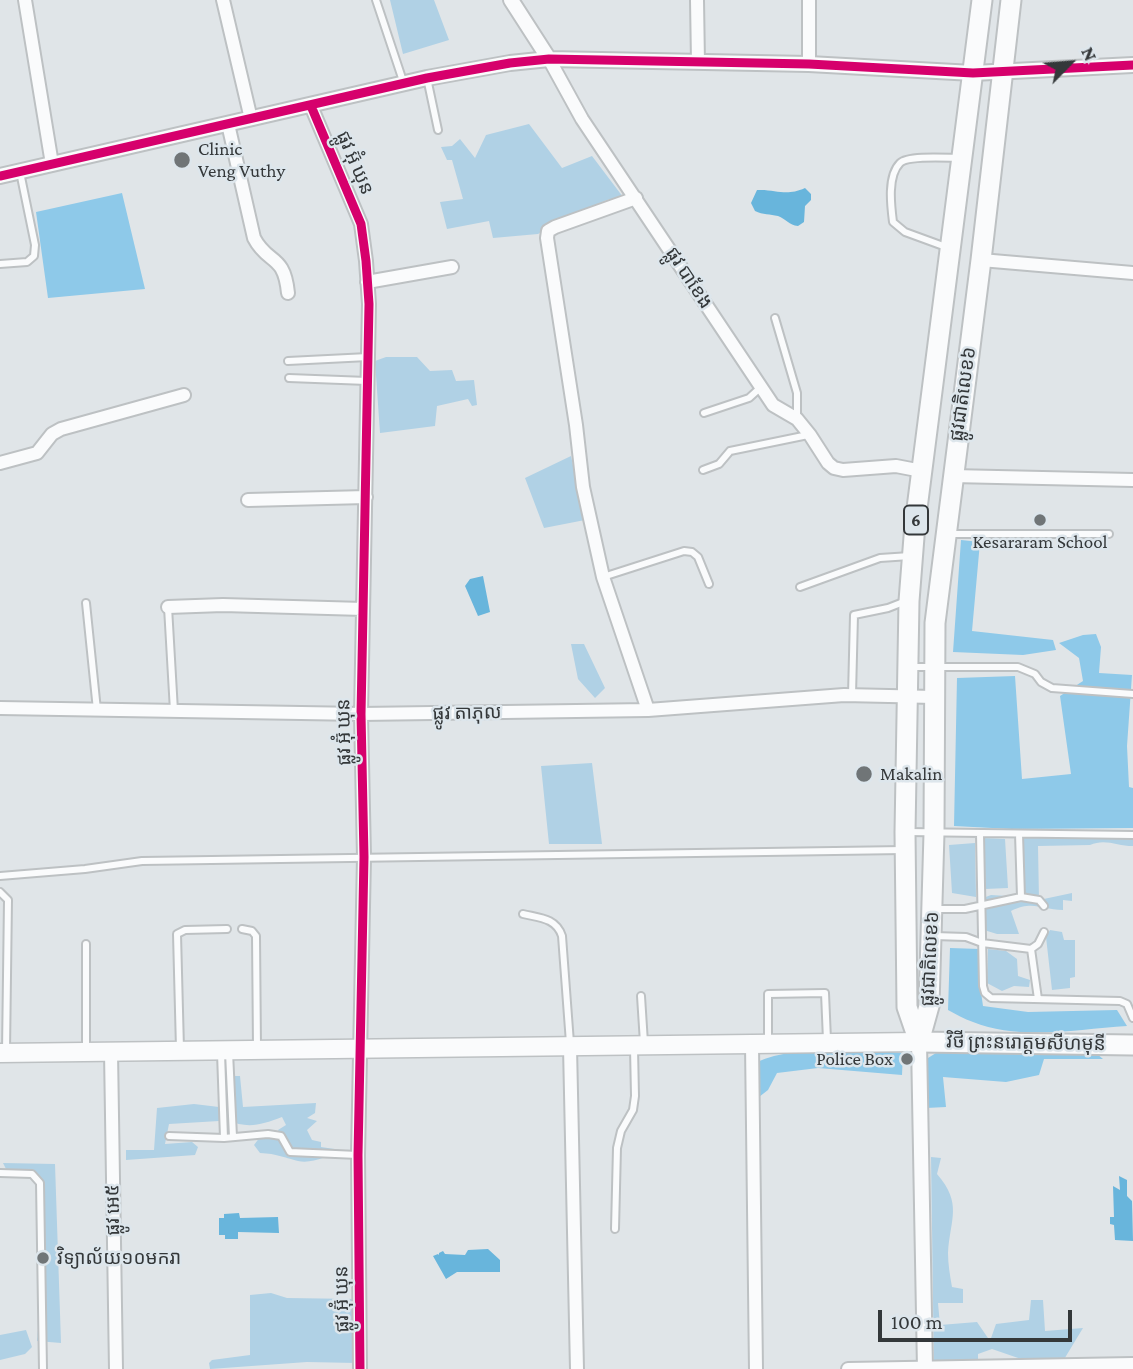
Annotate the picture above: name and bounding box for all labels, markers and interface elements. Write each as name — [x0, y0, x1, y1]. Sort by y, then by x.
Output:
north arrow — [1035, 28, 1105, 98]
text: N — [1077, 44, 1102, 64]
street label: ផ្លូវ អ៊ុំ ឃុន — [331, 128, 379, 198]
place label: Clinic Veng Vuthy — [198, 138, 285, 182]
marker: Clinic Veng Vuthy — [172, 150, 192, 170]
street label: ផ្លូវ បាខែង — [661, 243, 717, 313]
street label: ផ្លូវជាតិលេខ៦ — [945, 345, 981, 443]
road number: 6 — [904, 506, 928, 534]
marker: Kesararam School — [1032, 512, 1048, 528]
place label: Kesararam School — [972, 531, 1108, 553]
street label: ផ្លូវ អ៊ុំ ឃុន — [332, 698, 356, 766]
street label: ផ្លូវ តាភុល — [432, 701, 502, 725]
place label: Makalin — [880, 763, 943, 785]
marker: Makalin — [854, 764, 874, 784]
street label: ផ្លូវជាតិលេខ៦ — [916, 911, 944, 1007]
street label: វិថី ព្រះនរោត្ដមសីហមុនី — [946, 1030, 1106, 1056]
place label: Police Box — [816, 1048, 893, 1070]
marker: Police Box — [899, 1051, 915, 1067]
street label: ផ្លូវ អេ៥ — [101, 1184, 125, 1236]
place label: វិទ្យាល័យ១០មករា — [57, 1247, 181, 1269]
marker: វិទ្យាល័យ១០មករា — [35, 1250, 51, 1266]
street label: ផ្លូវ អ៊ុំ ឃុន — [330, 1265, 354, 1333]
scale bar — [881, 1296, 1075, 1340]
text: 100 m — [891, 1310, 943, 1334]

